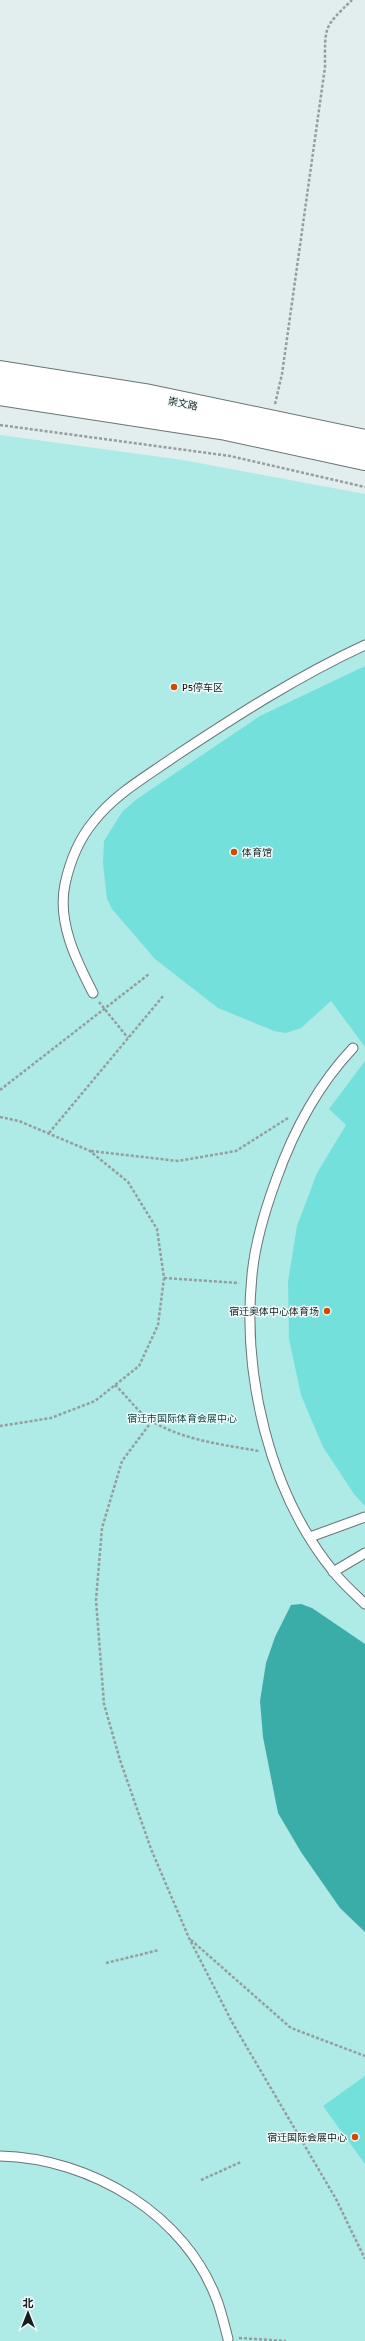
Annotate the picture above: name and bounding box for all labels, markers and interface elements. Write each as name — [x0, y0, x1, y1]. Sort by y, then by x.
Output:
street label: 崇文路 — [167, 395, 199, 413]
marker: P5停车区 — [169, 682, 179, 692]
place label: P5停车区 — [182, 682, 223, 694]
marker: 体育馆 — [229, 847, 239, 857]
place label: 体育馆 — [242, 847, 272, 859]
place label: 宿迁奥体中心体育场 — [229, 1306, 319, 1318]
marker: 宿迁奥体中心体育场 — [322, 1306, 332, 1316]
park label: 宿迁市国际体育会展中心 — [127, 1413, 237, 1425]
place label: 宿迁国际会展中心 — [267, 2132, 347, 2144]
marker: 宿迁国际会展中心 — [350, 2132, 360, 2142]
north arrow — [8, 2293, 48, 2333]
text: 北 — [23, 2297, 34, 2310]

